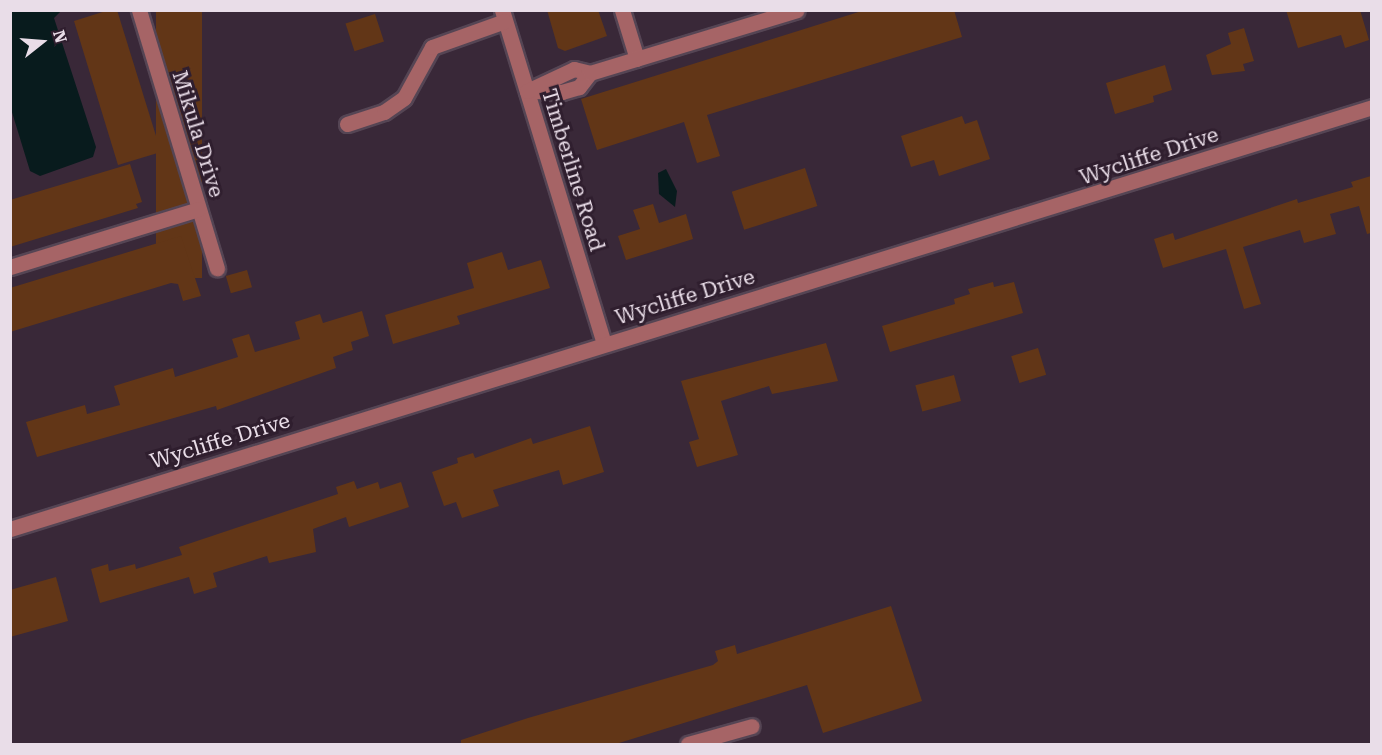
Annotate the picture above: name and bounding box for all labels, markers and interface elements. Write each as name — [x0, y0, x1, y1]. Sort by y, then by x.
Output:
north arrow — [12, 12, 72, 72]
text: N — [49, 28, 71, 45]
street label: Mikula Drive — [167, 68, 229, 200]
street label: Timberline Road — [536, 86, 610, 254]
street label: Wycliffe Drive — [1076, 122, 1222, 190]
street label: Wycliffe Drive — [612, 264, 758, 330]
street label: Wycliffe Drive — [147, 408, 293, 474]

